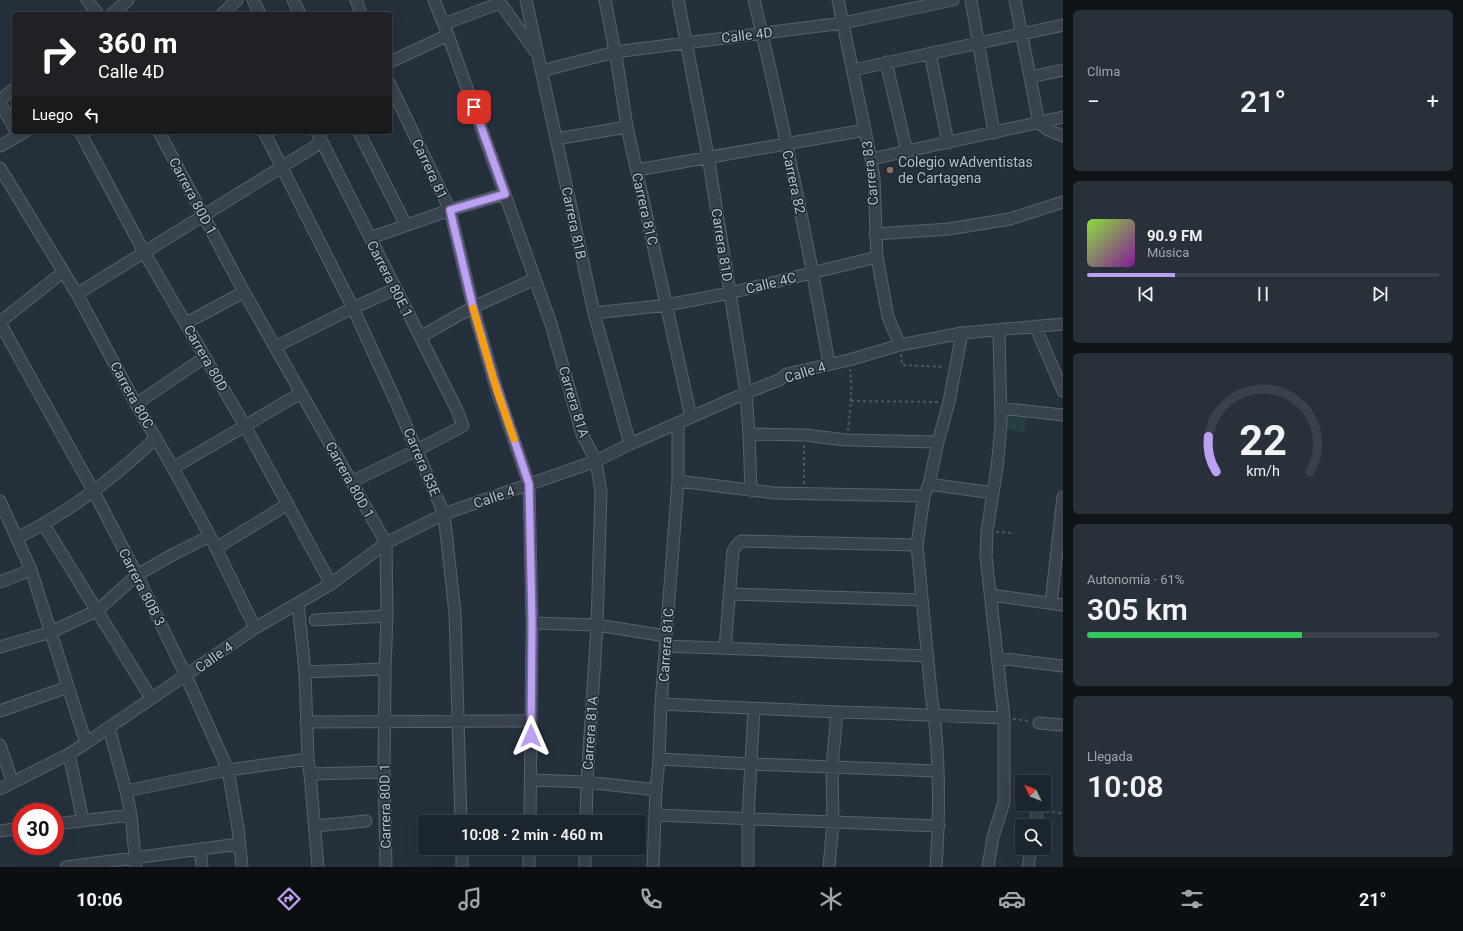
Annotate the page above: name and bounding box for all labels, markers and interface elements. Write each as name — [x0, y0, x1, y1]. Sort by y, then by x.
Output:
street label: Calle 4D — [720, 24, 774, 46]
text: 360 m — [98, 27, 177, 60]
icon: right — [32, 28, 84, 80]
text: Calle 4D — [98, 61, 164, 82]
text: Clima — [1087, 64, 1120, 79]
text: 21° — [1240, 84, 1286, 119]
text: − — [1087, 89, 1100, 114]
text: + — [1427, 89, 1439, 114]
pin — [457, 90, 491, 124]
icon: arrive — [463, 96, 485, 118]
icon: left — [81, 104, 103, 126]
text: Luego — [32, 106, 73, 124]
street label: Carrera 81 — [409, 136, 451, 202]
street label: Carrera 83 — [859, 140, 881, 206]
street label: Carrera 82 — [779, 149, 809, 215]
place label: Colegio wAdventistas de Cartagena — [898, 154, 1033, 186]
street label: Carrera 80D 1 — [166, 155, 220, 237]
marker: Colegio wAdventistas de Cartagena — [885, 165, 895, 175]
street label: Carrera 81C — [629, 171, 661, 247]
street label: Carrera 81B — [559, 185, 589, 261]
street label: Carrera 81D — [708, 207, 736, 283]
text: 90.9 FM — [1147, 227, 1202, 245]
street label: Carrera 80E 1 — [364, 238, 416, 320]
text: Música — [1147, 245, 1189, 260]
street label: Calle 4C — [744, 269, 798, 297]
icon: previous — [1135, 283, 1157, 305]
icon: pause — [1252, 283, 1274, 305]
icon: next — [1369, 283, 1391, 305]
street label: Carrera 80D — [181, 322, 231, 394]
street label: Calle 4 — [782, 358, 828, 386]
street label: Carrera 80C — [107, 359, 157, 431]
street label: Carrera 81A — [556, 364, 592, 440]
text: 22 — [1239, 415, 1287, 464]
street label: Carrera 83E — [400, 425, 444, 499]
street label: Carrera 80D 1 — [322, 439, 378, 521]
text: km/h — [1246, 462, 1280, 478]
street label: Calle 4 — [471, 483, 517, 511]
street label: Carrera 80B 3 — [116, 546, 168, 628]
text: Autonomía · 61% — [1087, 572, 1184, 587]
text: 305 km — [1087, 592, 1188, 627]
street label: Carrera 81C — [655, 608, 677, 682]
street label: Calle 4 — [192, 638, 236, 676]
street label: Carrera 81A — [579, 696, 601, 770]
position arrow — [510, 715, 552, 757]
text: Llegada — [1087, 749, 1133, 764]
street label: Carrera 80D 1 — [376, 763, 394, 849]
text: 10:08 — [1087, 769, 1164, 804]
north arrow — [1015, 775, 1051, 811]
map controls — [1015, 775, 1051, 855]
speed limit sign: 30 — [12, 803, 64, 855]
button: search — [1015, 819, 1051, 855]
text: 10:08 · 2 min · 460 m — [461, 826, 603, 844]
icon: directions — [275, 885, 303, 913]
icon: music — [456, 885, 484, 913]
icon: phone — [637, 885, 665, 913]
icon: climate — [817, 885, 845, 913]
icon: car — [998, 885, 1026, 913]
icon: filters — [1178, 885, 1206, 913]
text: 10:06 — [76, 889, 123, 910]
text: 21° — [1359, 889, 1387, 910]

